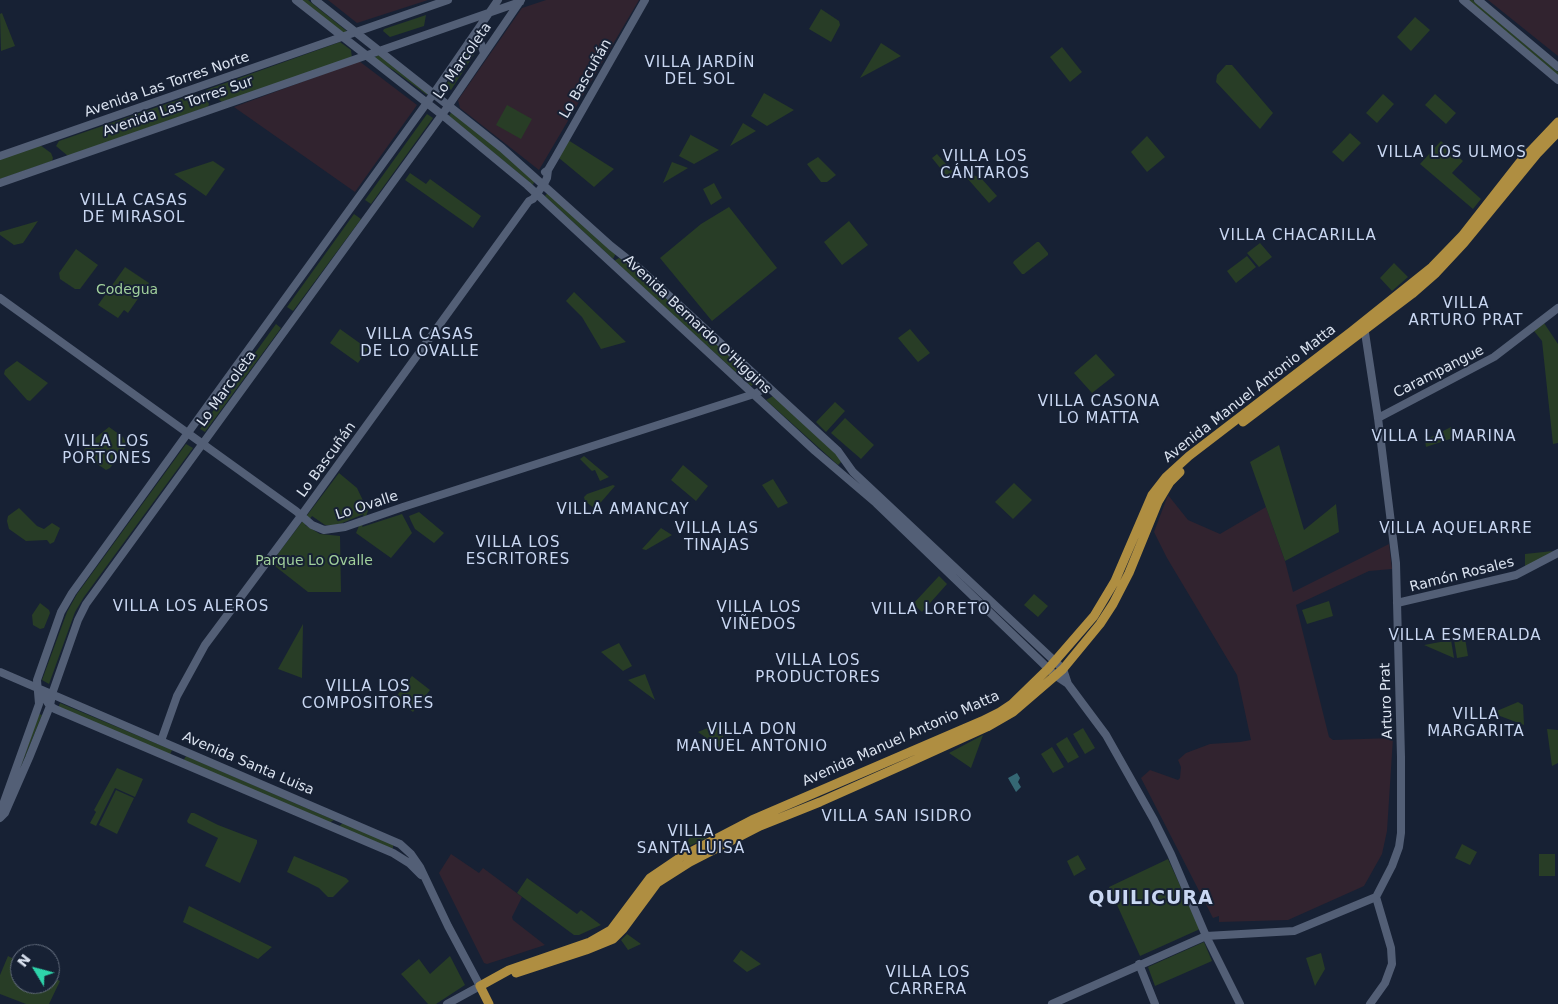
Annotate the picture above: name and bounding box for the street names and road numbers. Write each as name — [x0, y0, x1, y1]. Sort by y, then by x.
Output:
street label: Lo Marcoleta — [430, 20, 496, 102]
street label: Lo Bascuñán — [556, 36, 616, 122]
street label: Avenida Las Torres Norte — [82, 49, 252, 121]
street label: Avenida Las Torres Sur — [101, 73, 255, 141]
street label: Avenida Bernardo O'Higgins — [620, 252, 774, 398]
street label: Avenida Manuel Antonio Matta — [1160, 321, 1340, 467]
street label: Carampangue — [1391, 342, 1487, 402]
street label: Lo Marcoleta — [194, 348, 260, 430]
street label: Lo Bascuñán — [294, 419, 360, 501]
street label: Lo Ovalle — [334, 488, 400, 524]
street label: Ramón Rosales — [1408, 554, 1516, 596]
street label: Arturo Prat — [1377, 663, 1397, 739]
street label: Avenida Manuel Antonio Matta — [800, 688, 1002, 790]
street label: Avenida Santa Luisa — [180, 729, 316, 799]

